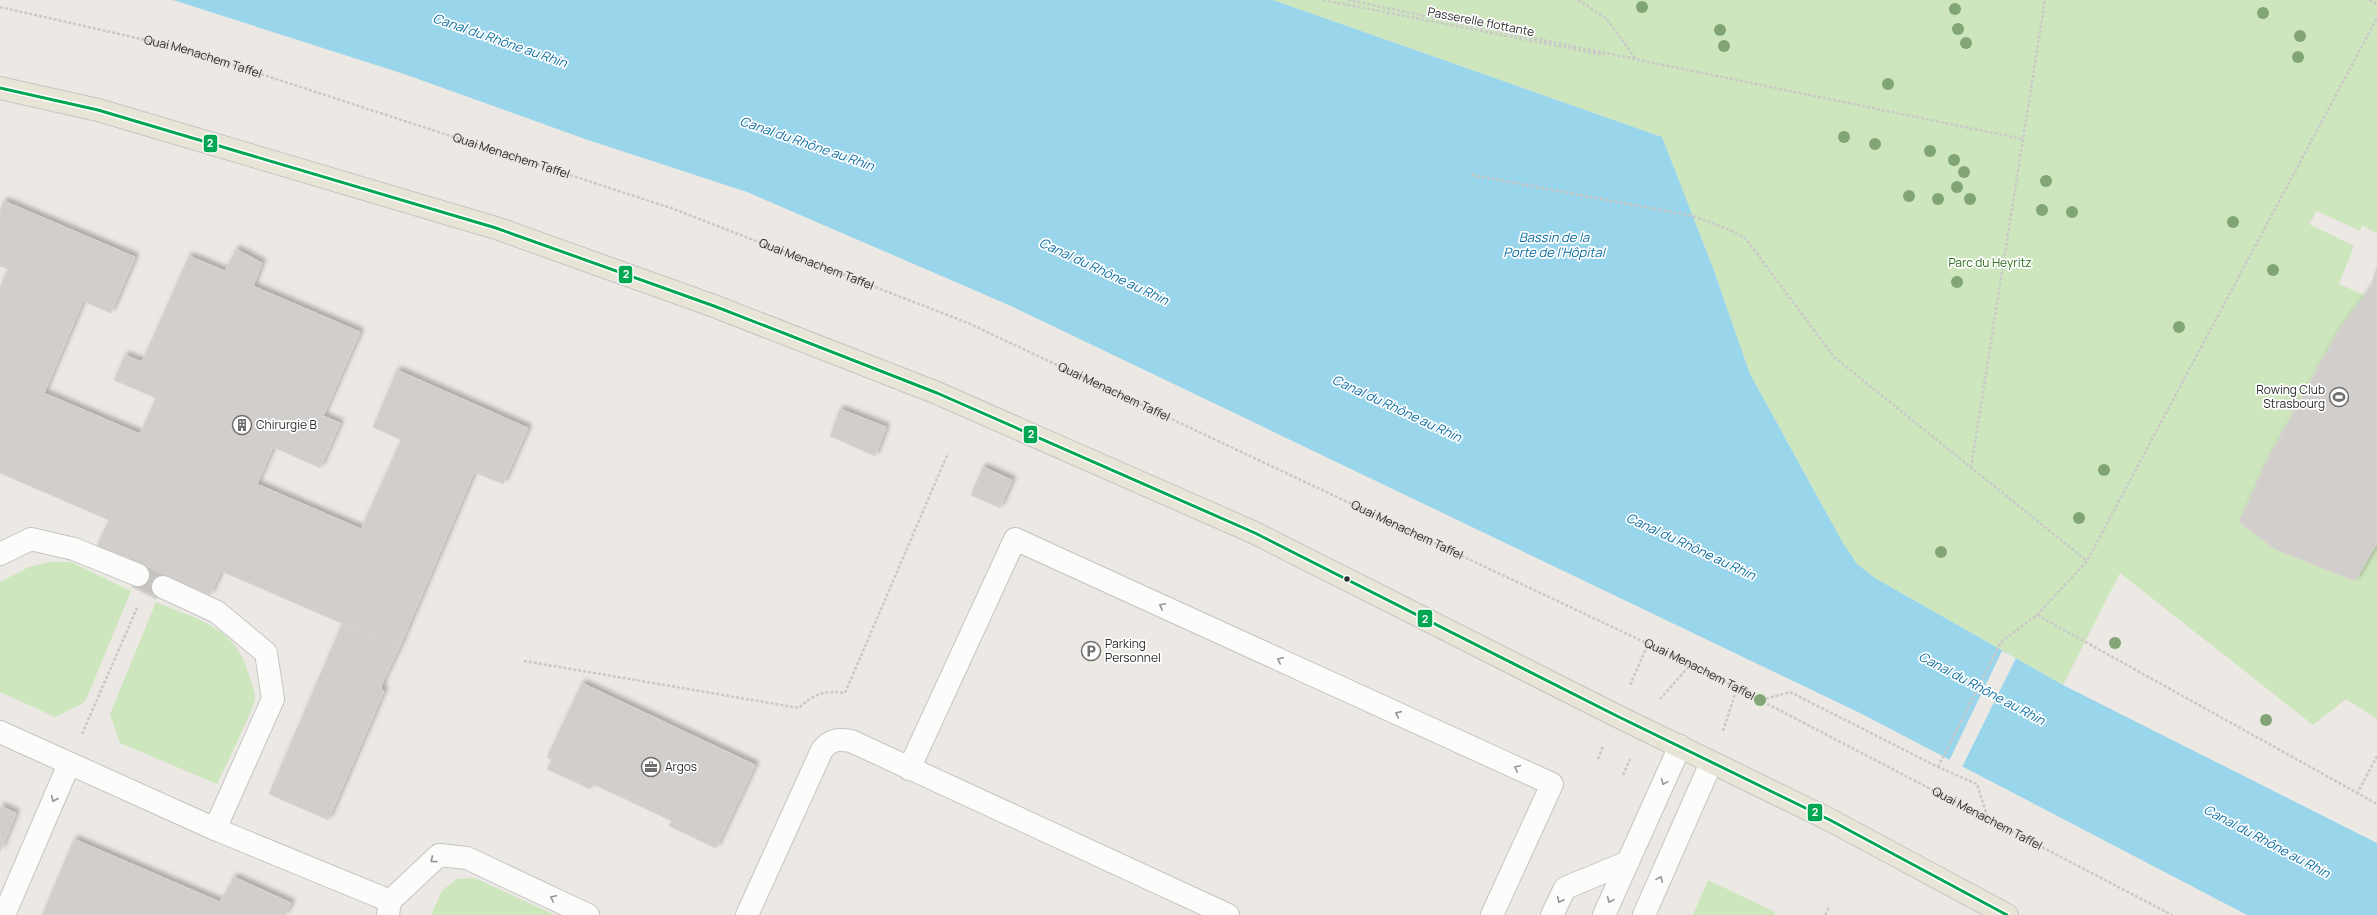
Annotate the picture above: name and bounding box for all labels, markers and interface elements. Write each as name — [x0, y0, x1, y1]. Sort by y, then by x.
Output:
street label: Passerelle flottante — [1426, 3, 1536, 40]
water label: Canal du Rhône au Rhin — [430, 9, 571, 72]
street label: Quai Menachem Taffel — [142, 31, 264, 82]
water label: Canal du Rhône au Rhin — [737, 112, 878, 175]
street label: Quai Menachem Taffel — [451, 128, 572, 182]
line badge: 2 — [203, 134, 218, 153]
text: 2 — [207, 135, 213, 150]
water label: Bassin de la Porte de l’Hôpital — [1503, 228, 1607, 261]
water label: Canal du Rhône au Rhin — [1036, 233, 1173, 309]
street label: Quai Menachem Taffel — [757, 234, 877, 294]
park label: Parc du Heyritz — [1948, 254, 2032, 271]
line badge: 2 — [618, 265, 633, 284]
text: 2 — [623, 266, 629, 281]
street label: Quai Menachem Taffel — [1055, 358, 1173, 425]
water label: Canal du Rhône au Rhin — [1329, 370, 1466, 446]
place label: Rowing Club Strasbourg — [2256, 381, 2325, 412]
sports icon: Rowing Club Strasbourg — [2328, 386, 2350, 408]
building icon: Chirurgie B — [231, 414, 253, 436]
place label: Chirurgie B — [256, 416, 317, 433]
line badge: 2 — [1023, 425, 1038, 444]
text: 2 — [1028, 426, 1034, 441]
street label: Quai Menachem Taffel — [1348, 496, 1466, 563]
water label: Canal du Rhône au Rhin — [1623, 508, 1760, 584]
unlabelled marker — [1342, 574, 1352, 584]
one-way arrow — [1159, 603, 1166, 611]
line badge: 2 — [1417, 609, 1433, 628]
text: 2 — [1422, 611, 1428, 626]
street label: Quai Menachem Taffel — [1641, 634, 1758, 704]
place label: Parking Personnel — [1105, 635, 1161, 666]
parking icon: Parking Personnel — [1080, 640, 1102, 662]
water label: Canal du Rhône au Rhin — [1916, 647, 2050, 730]
one-way arrow — [1277, 656, 1284, 664]
one-way arrow — [1395, 711, 1403, 719]
office icon: Argos — [640, 756, 662, 778]
place label: Argos — [665, 758, 697, 775]
one-way arrow — [1513, 765, 1521, 773]
one-way arrow — [1661, 778, 1669, 785]
street label: Quai Menachem Taffel — [1929, 782, 2046, 854]
one-way arrow — [50, 796, 58, 803]
water label: Canal du Rhône au Rhin — [2201, 800, 2335, 883]
line badge: 2 — [1807, 803, 1823, 822]
text: 2 — [1812, 804, 1818, 819]
one-way arrow — [431, 855, 438, 862]
one-way arrow — [1655, 876, 1663, 884]
one-way arrow — [549, 895, 556, 903]
one-way arrow — [1557, 895, 1565, 903]
one-way arrow — [1607, 896, 1615, 904]

